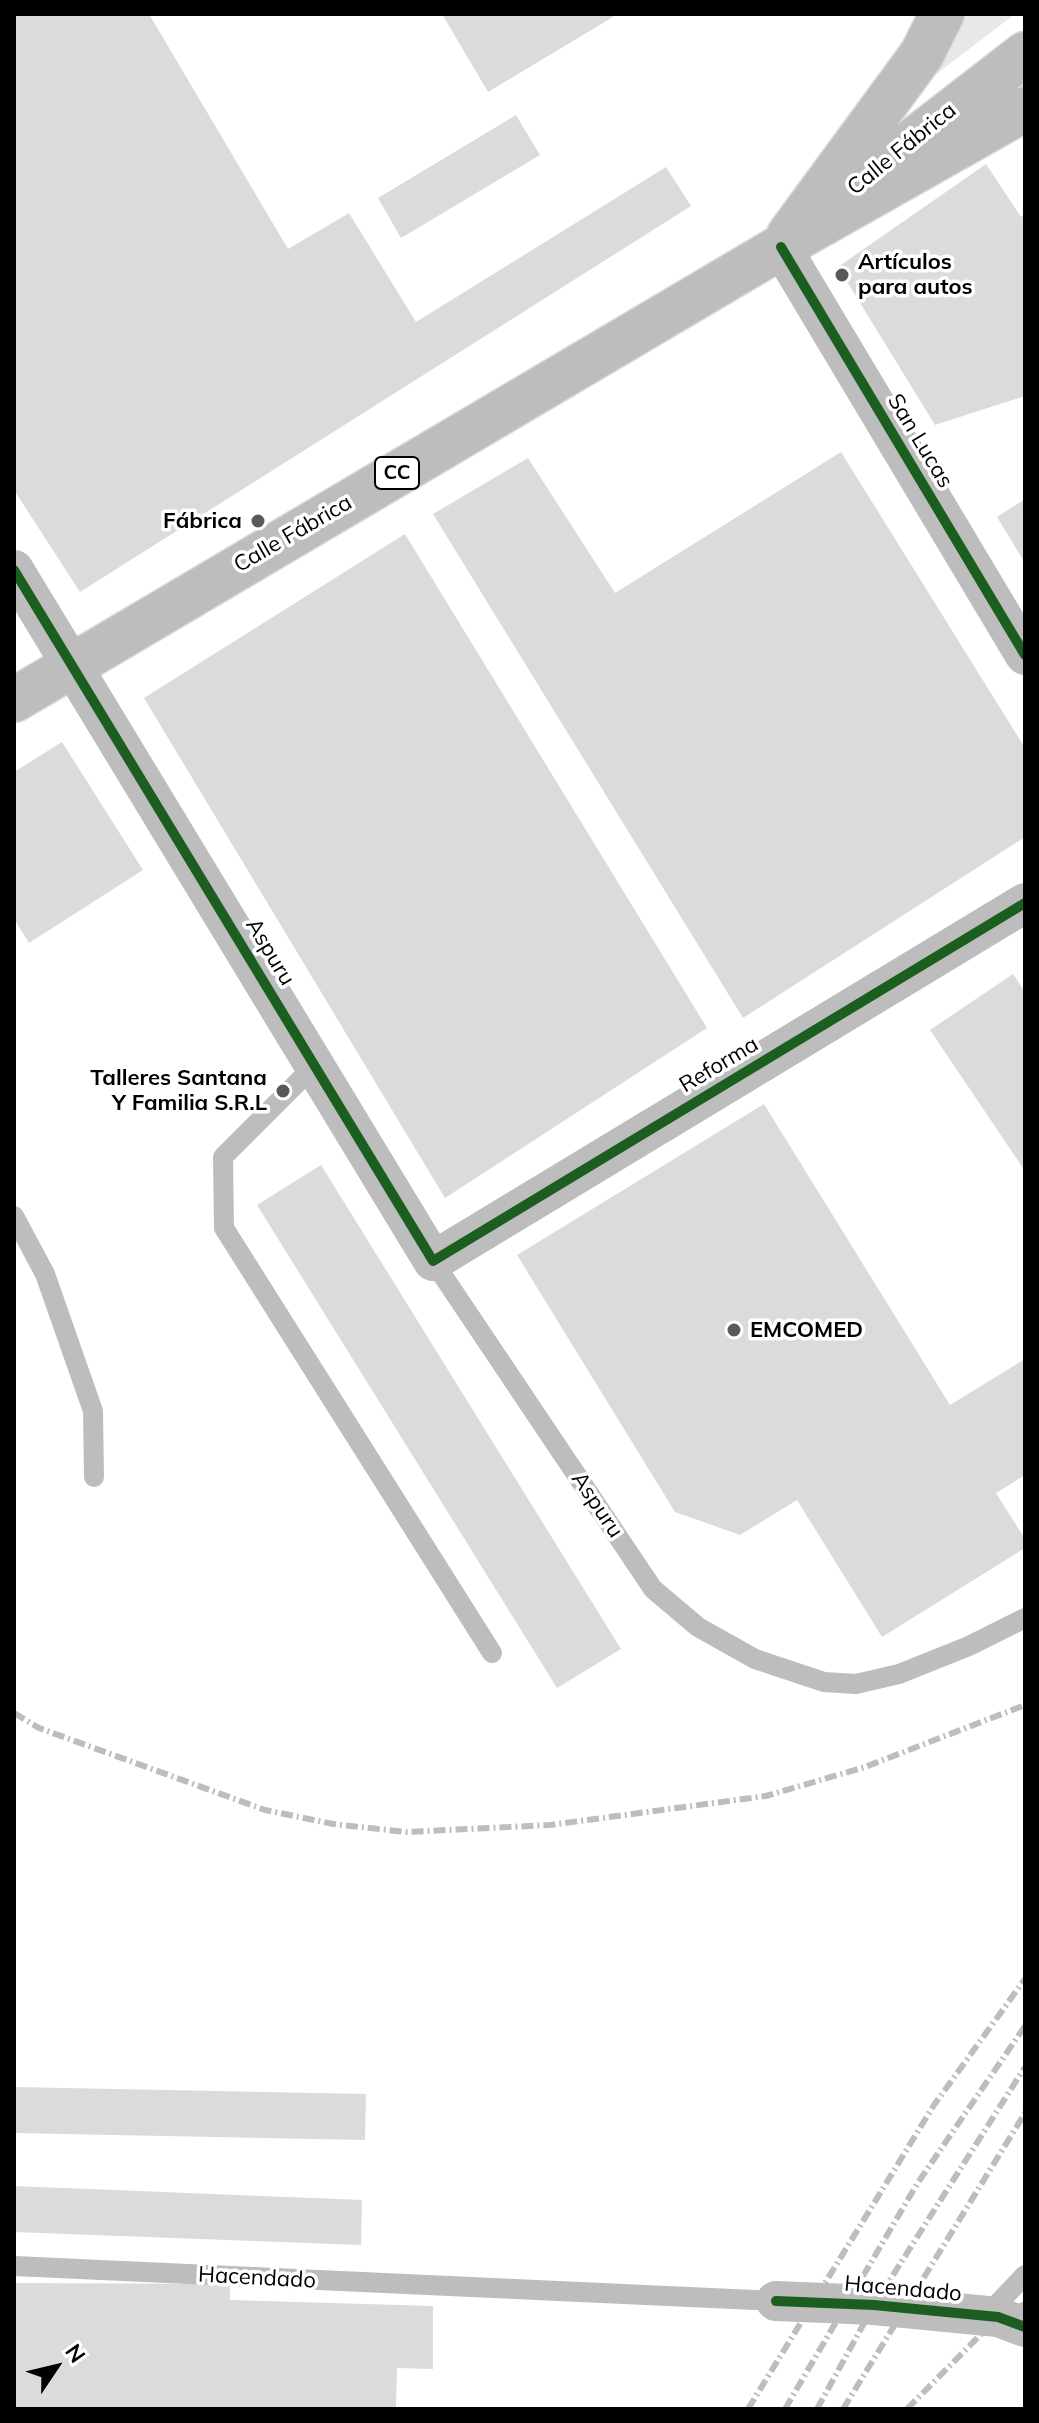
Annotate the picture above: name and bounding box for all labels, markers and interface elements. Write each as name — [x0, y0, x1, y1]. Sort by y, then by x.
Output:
street label: Calle Fábrica — [842, 97, 962, 201]
place label: Artículos para autos — [858, 249, 973, 300]
marker: Artículos para autos — [833, 266, 851, 284]
street label: San Lucas — [882, 389, 958, 493]
road number: CC — [375, 457, 419, 489]
street label: Calle Fábrica — [229, 490, 357, 578]
place label: Fábrica — [163, 508, 242, 534]
marker: Fábrica — [249, 512, 267, 530]
street label: Aspuru — [240, 914, 300, 990]
street label: Reforma — [675, 1031, 763, 1099]
place label: Talleres Santana Y Familia S.R.L — [90, 1065, 267, 1116]
marker: Talleres Santana Y Familia S.R.L — [274, 1082, 292, 1100]
place label: EMCOMED — [750, 1317, 863, 1343]
marker: EMCOMED — [725, 1321, 743, 1339]
street label: Aspuru — [566, 1467, 628, 1543]
street label: Hacendado — [198, 2262, 316, 2294]
street label: Hacendado — [843, 2271, 963, 2307]
north arrow — [16, 2327, 96, 2407]
text: N — [59, 2338, 92, 2368]

